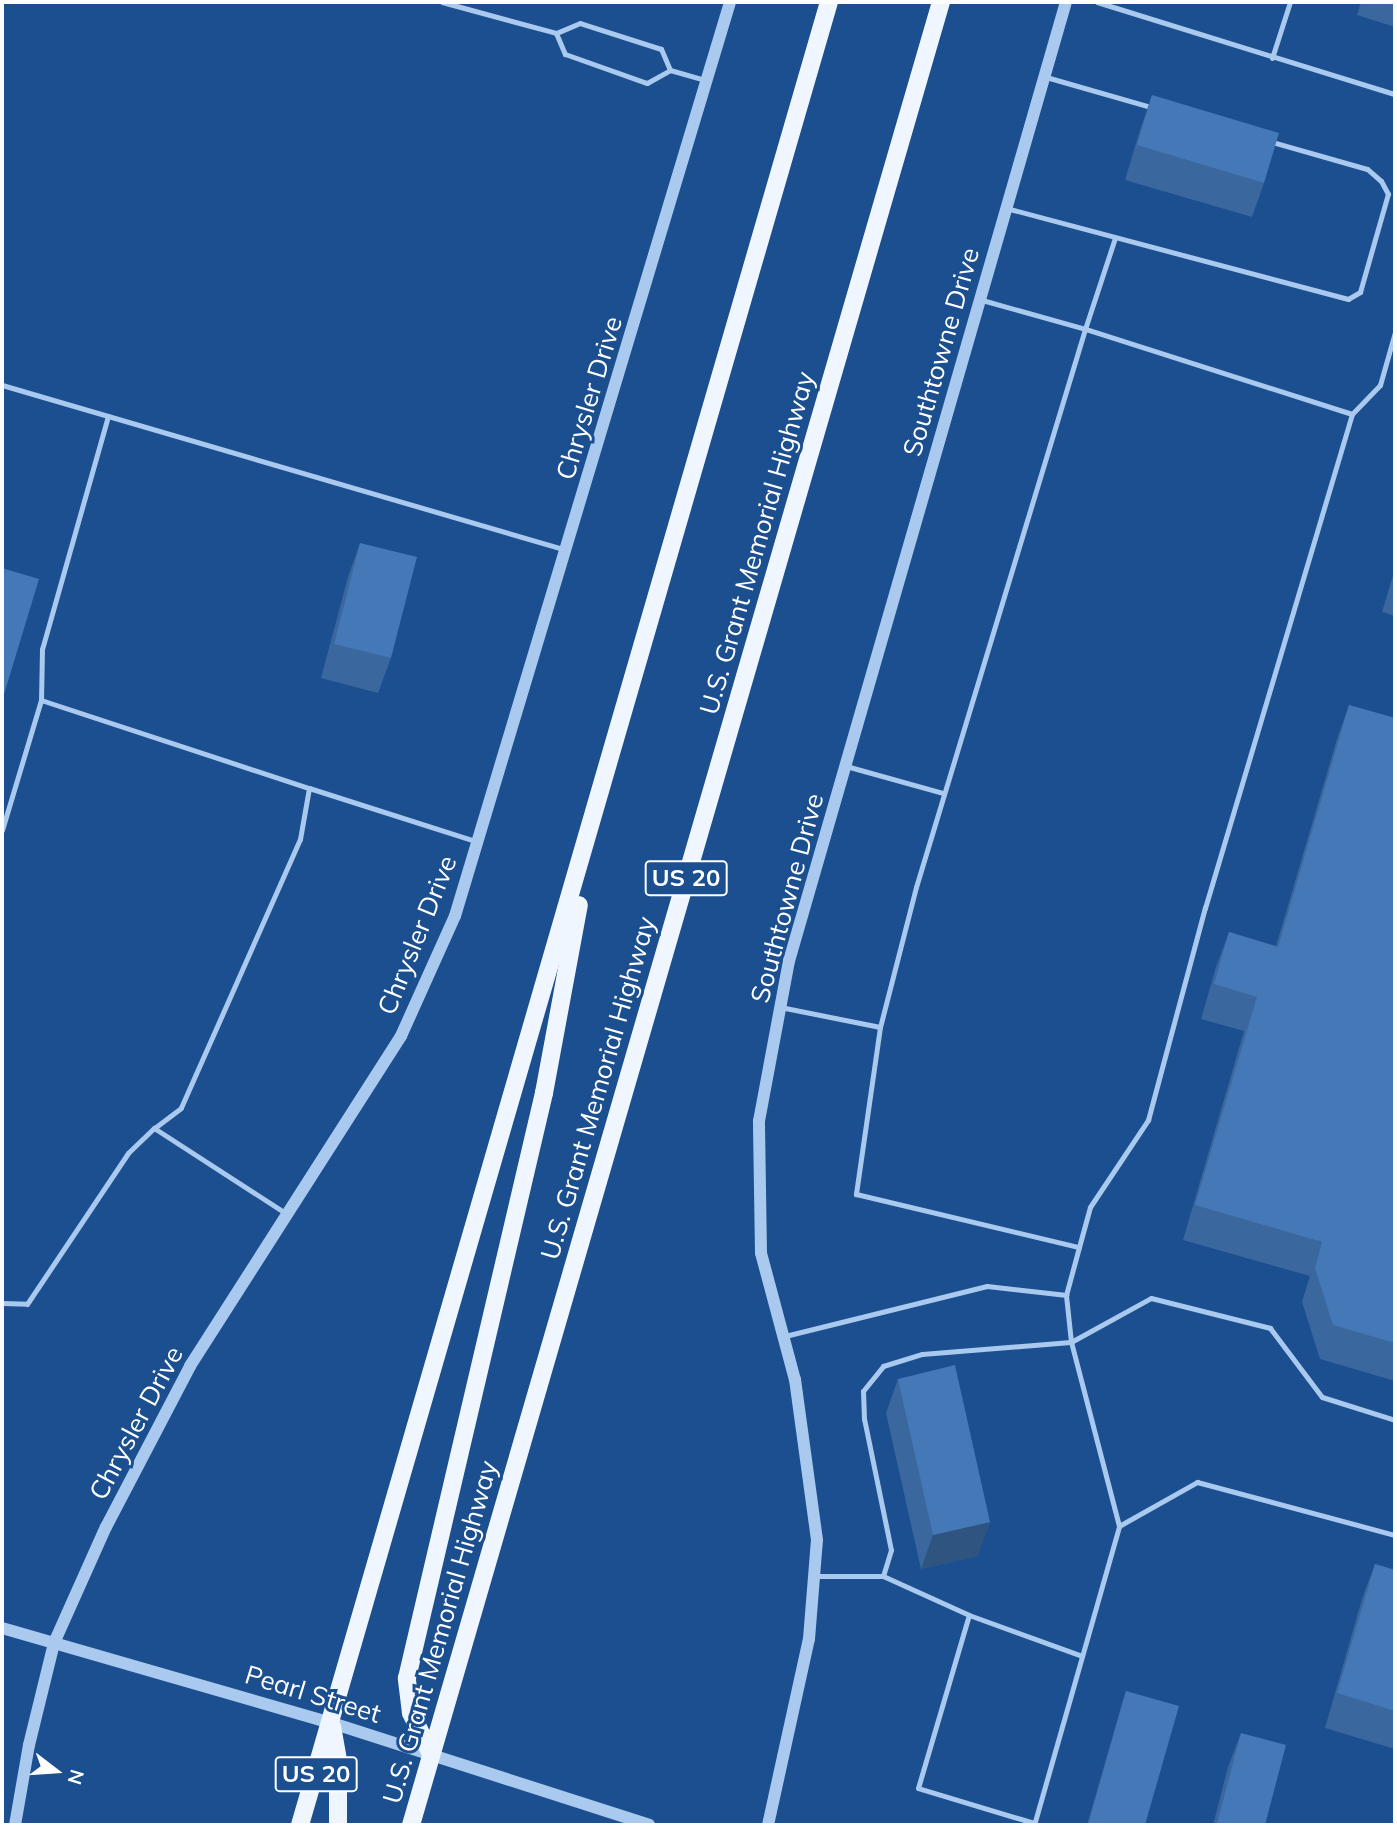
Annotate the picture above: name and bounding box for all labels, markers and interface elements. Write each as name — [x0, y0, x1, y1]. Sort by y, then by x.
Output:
street label: Southtowne Drive — [896, 244, 986, 460]
street label: Chrysler Drive — [549, 313, 629, 483]
street label: U.S. Grant Memorial Highway — [693, 368, 821, 718]
street label: Southtowne Drive — [744, 790, 830, 1006]
street label: Chrysler Drive — [371, 851, 463, 1019]
road number: US 20 — [644, 858, 728, 898]
street label: U.S. Grant Memorial Highway — [534, 913, 662, 1263]
street label: Chrysler Drive — [83, 1341, 189, 1505]
street label: U.S. Grant Memorial Highway — [376, 1457, 504, 1807]
street label: Pearl Street — [241, 1659, 385, 1729]
north arrow — [21, 1736, 91, 1806]
road number: US 20 — [274, 1754, 358, 1794]
text: N — [63, 1767, 90, 1788]

